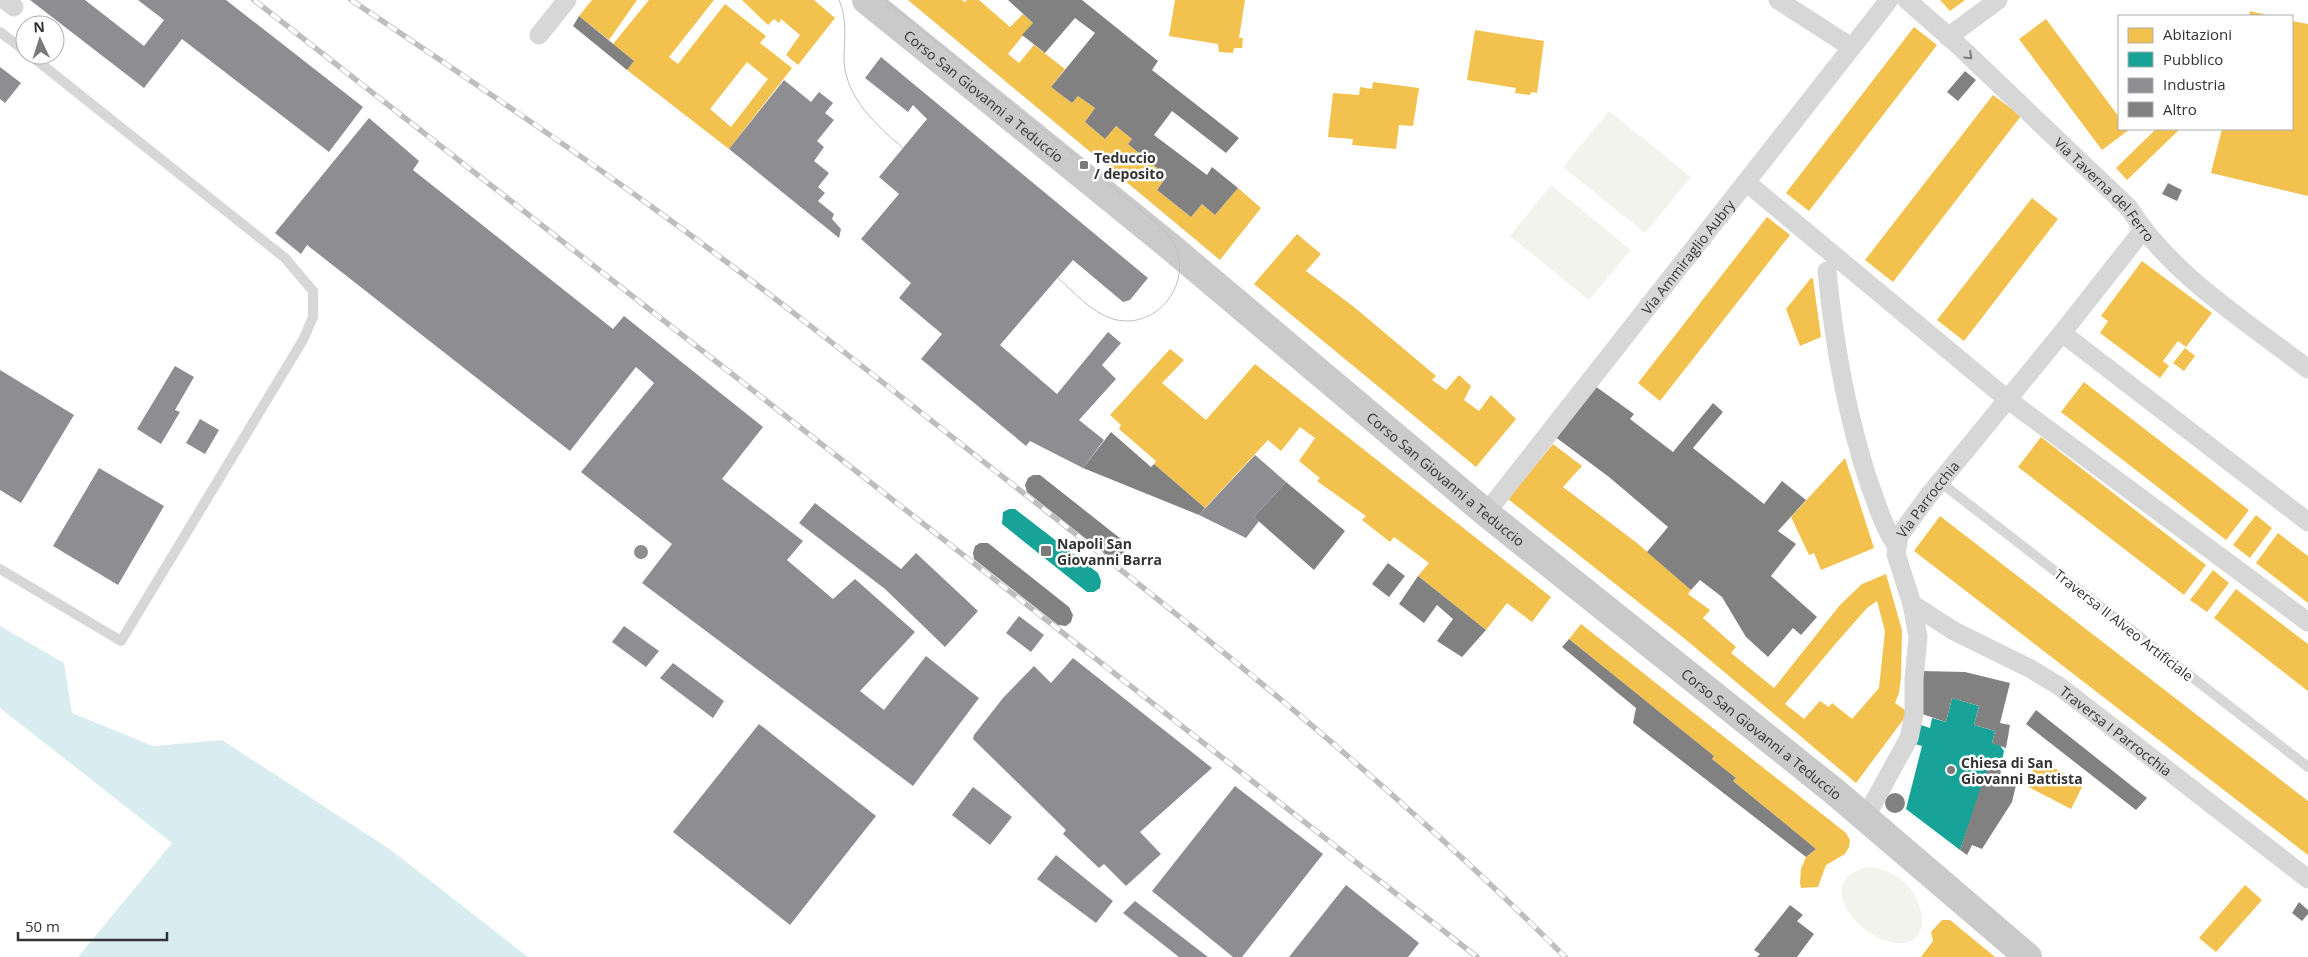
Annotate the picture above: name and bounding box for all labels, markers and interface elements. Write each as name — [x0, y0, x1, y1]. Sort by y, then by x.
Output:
north arrow — [15, 15, 65, 65]
legend — [2118, 15, 2293, 130]
text: N — [33, 17, 45, 36]
text: Abitazioni — [2163, 24, 2232, 44]
street label: Corso San Giovanni a Teduccio — [900, 25, 1068, 166]
text: Pubblico — [2163, 49, 2223, 69]
one-way arrow — [1963, 50, 1972, 59]
text: Industria — [2163, 74, 2226, 94]
text: Altro — [2163, 99, 2197, 119]
street label: Via Taverna del Ferro — [2051, 133, 2159, 245]
place label: Teduccio / deposito — [1094, 148, 1164, 183]
marker: Teduccio / deposito — [1078, 159, 1090, 171]
street label: Via Ammiraglio Aubry — [1636, 195, 1739, 318]
street label: Corso San Giovanni a Teduccio — [1363, 407, 1529, 550]
street label: Via Parrocchia — [1892, 456, 1963, 541]
place label: Napoli San Giovanni Barra — [1057, 534, 1162, 569]
marker: Napoli San Giovanni Barra — [1039, 544, 1053, 558]
street label: Traversa II Alveo Artificiale — [2051, 565, 2197, 685]
street label: Corso San Giovanni a Teduccio — [1678, 664, 1846, 804]
street label: Traversa I Parrocchia — [2056, 681, 2176, 780]
place label: Chiesa di San Giovanni Battista — [1961, 753, 2083, 788]
marker: Chiesa di San Giovanni Battista — [1945, 764, 1957, 776]
scale bar — [18, 910, 166, 942]
text: 50 m — [25, 916, 60, 936]

